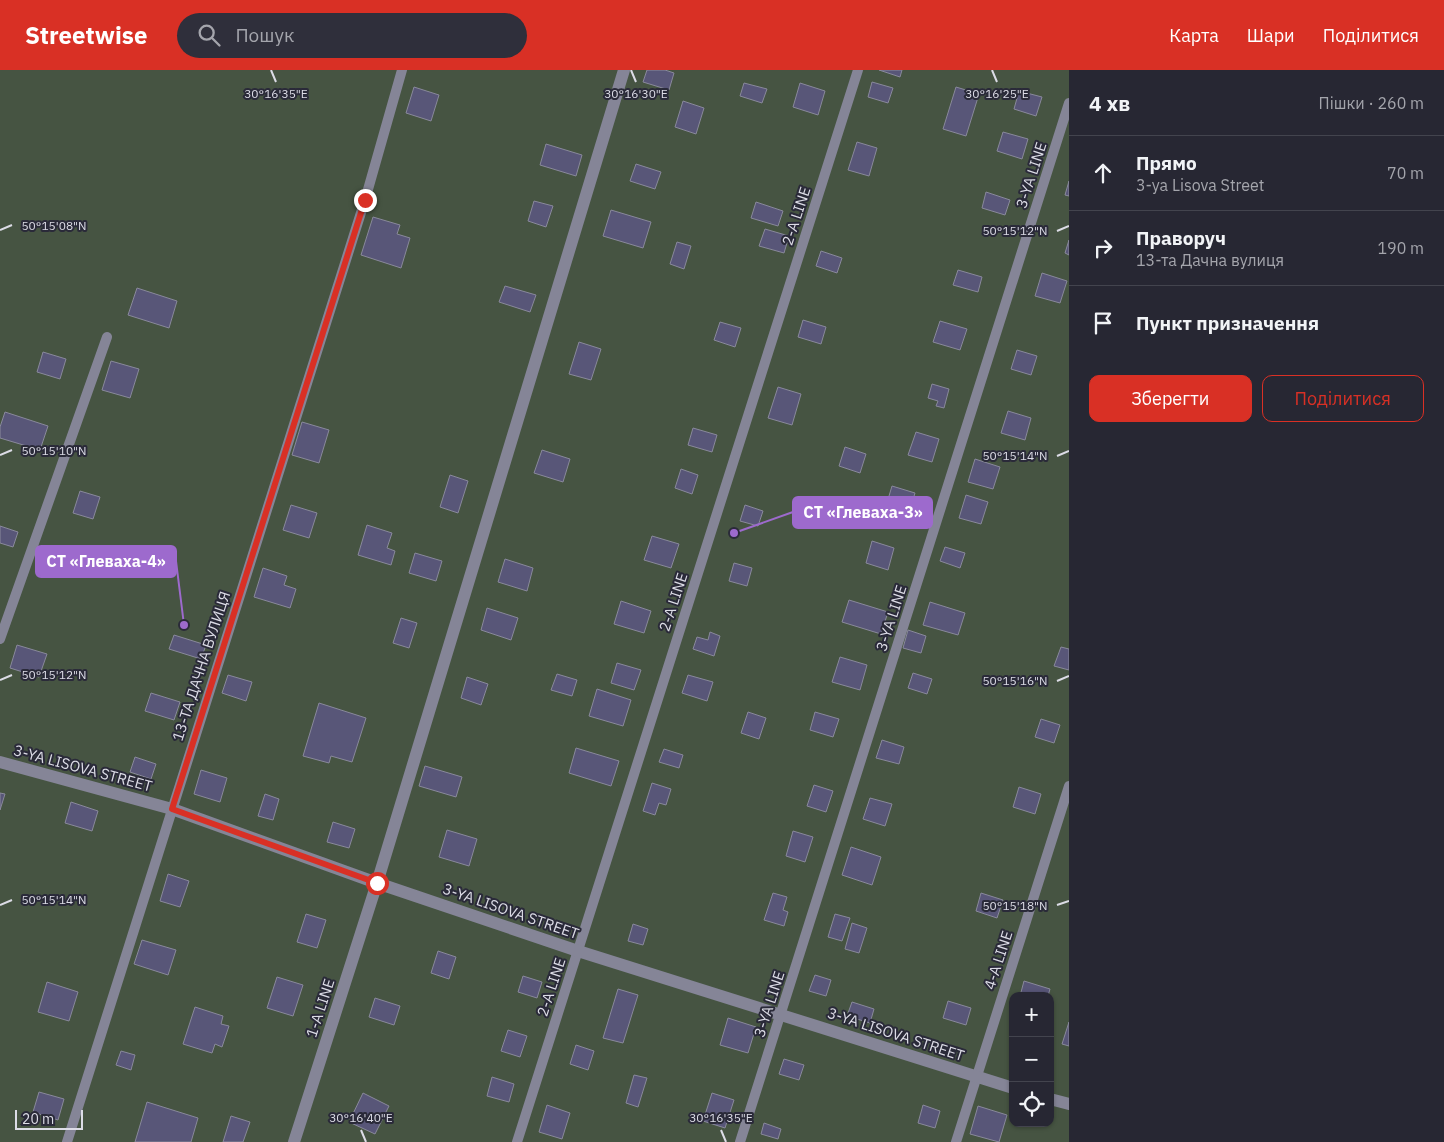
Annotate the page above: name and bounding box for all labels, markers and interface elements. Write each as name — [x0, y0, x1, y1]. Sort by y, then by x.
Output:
search box — [177, 13, 527, 58]
text: Streetwise — [25, 19, 147, 51]
icon: search — [195, 21, 223, 49]
text: Пошук — [235, 23, 294, 47]
text: Карта — [1169, 24, 1219, 47]
text: Шари — [1247, 24, 1295, 47]
text: Поділитися — [1323, 24, 1419, 47]
text: 30°16'35"E — [244, 86, 308, 101]
text: 30°16'30"E — [604, 86, 668, 101]
text: 30°16'25"E — [965, 86, 1029, 101]
text: 4 хв — [1089, 89, 1130, 117]
text: Пішки · 260 m — [1319, 93, 1424, 113]
street label: 3-YA LINE — [1011, 140, 1051, 210]
text: Прямо — [1136, 151, 1197, 175]
icon: ahead — [1089, 159, 1117, 187]
text: 70 m — [1387, 163, 1424, 183]
text: 3-ya Lisova Street — [1136, 175, 1264, 195]
street label: 2-A LINE — [778, 184, 814, 248]
route end — [354, 189, 377, 212]
text: 50°15'08"N — [21, 218, 87, 233]
text: 50°15'12"N — [982, 223, 1048, 238]
text: Праворуч — [1136, 226, 1226, 250]
icon: right — [1089, 234, 1117, 262]
text: 190 m — [1377, 238, 1424, 258]
text: 13-та Дачна вулиця — [1136, 250, 1284, 270]
icon: arrive — [1089, 309, 1117, 337]
text: Пункт призначення — [1136, 311, 1319, 335]
button: Зберегти — [1089, 375, 1252, 422]
button: Поділитися — [1262, 375, 1424, 422]
text: 50°15'10"N — [21, 443, 87, 458]
text: 50°15'14"N — [982, 448, 1048, 463]
callout: СТ «Глеваха-3» — [793, 497, 932, 528]
text: СТ «Глеваха-3» — [803, 502, 923, 522]
callout: СТ «Глеваха-4» — [36, 546, 176, 577]
text: СТ «Глеваха-4» — [46, 551, 166, 571]
street label: 2-A LINE — [655, 570, 691, 634]
street label: 3-YA LINE — [871, 583, 911, 653]
street label: 13-ТА ДАЧНА ВУЛИЦЯ — [168, 589, 234, 743]
text: 50°15'12"N — [21, 667, 87, 682]
text: 50°15'16"N — [982, 673, 1048, 688]
street label: 3-YA LISOVA STREET — [12, 740, 155, 796]
route start — [366, 872, 389, 895]
street label: 3-YA LISOVA STREET — [441, 879, 582, 943]
text: 50°15'14"N — [21, 892, 87, 907]
text: 50°15'18"N — [982, 898, 1048, 913]
street label: 4-A LINE — [980, 928, 1016, 992]
street label: 2-A LINE — [533, 955, 569, 1019]
street label: 3-YA LINE — [749, 969, 789, 1039]
street label: 1-A LINE — [302, 976, 338, 1040]
map controls — [1009, 992, 1054, 1127]
button: + — [1009, 992, 1054, 1037]
street label: 3-YA LISOVA STREET — [825, 1003, 967, 1065]
button: − — [1009, 1037, 1054, 1082]
button: locate — [1009, 1082, 1054, 1127]
scale bar — [15, 1107, 82, 1130]
text: 20 m — [22, 1110, 54, 1128]
text: 30°16'40"E — [329, 1110, 393, 1125]
text: 30°16'35"E — [689, 1110, 753, 1125]

